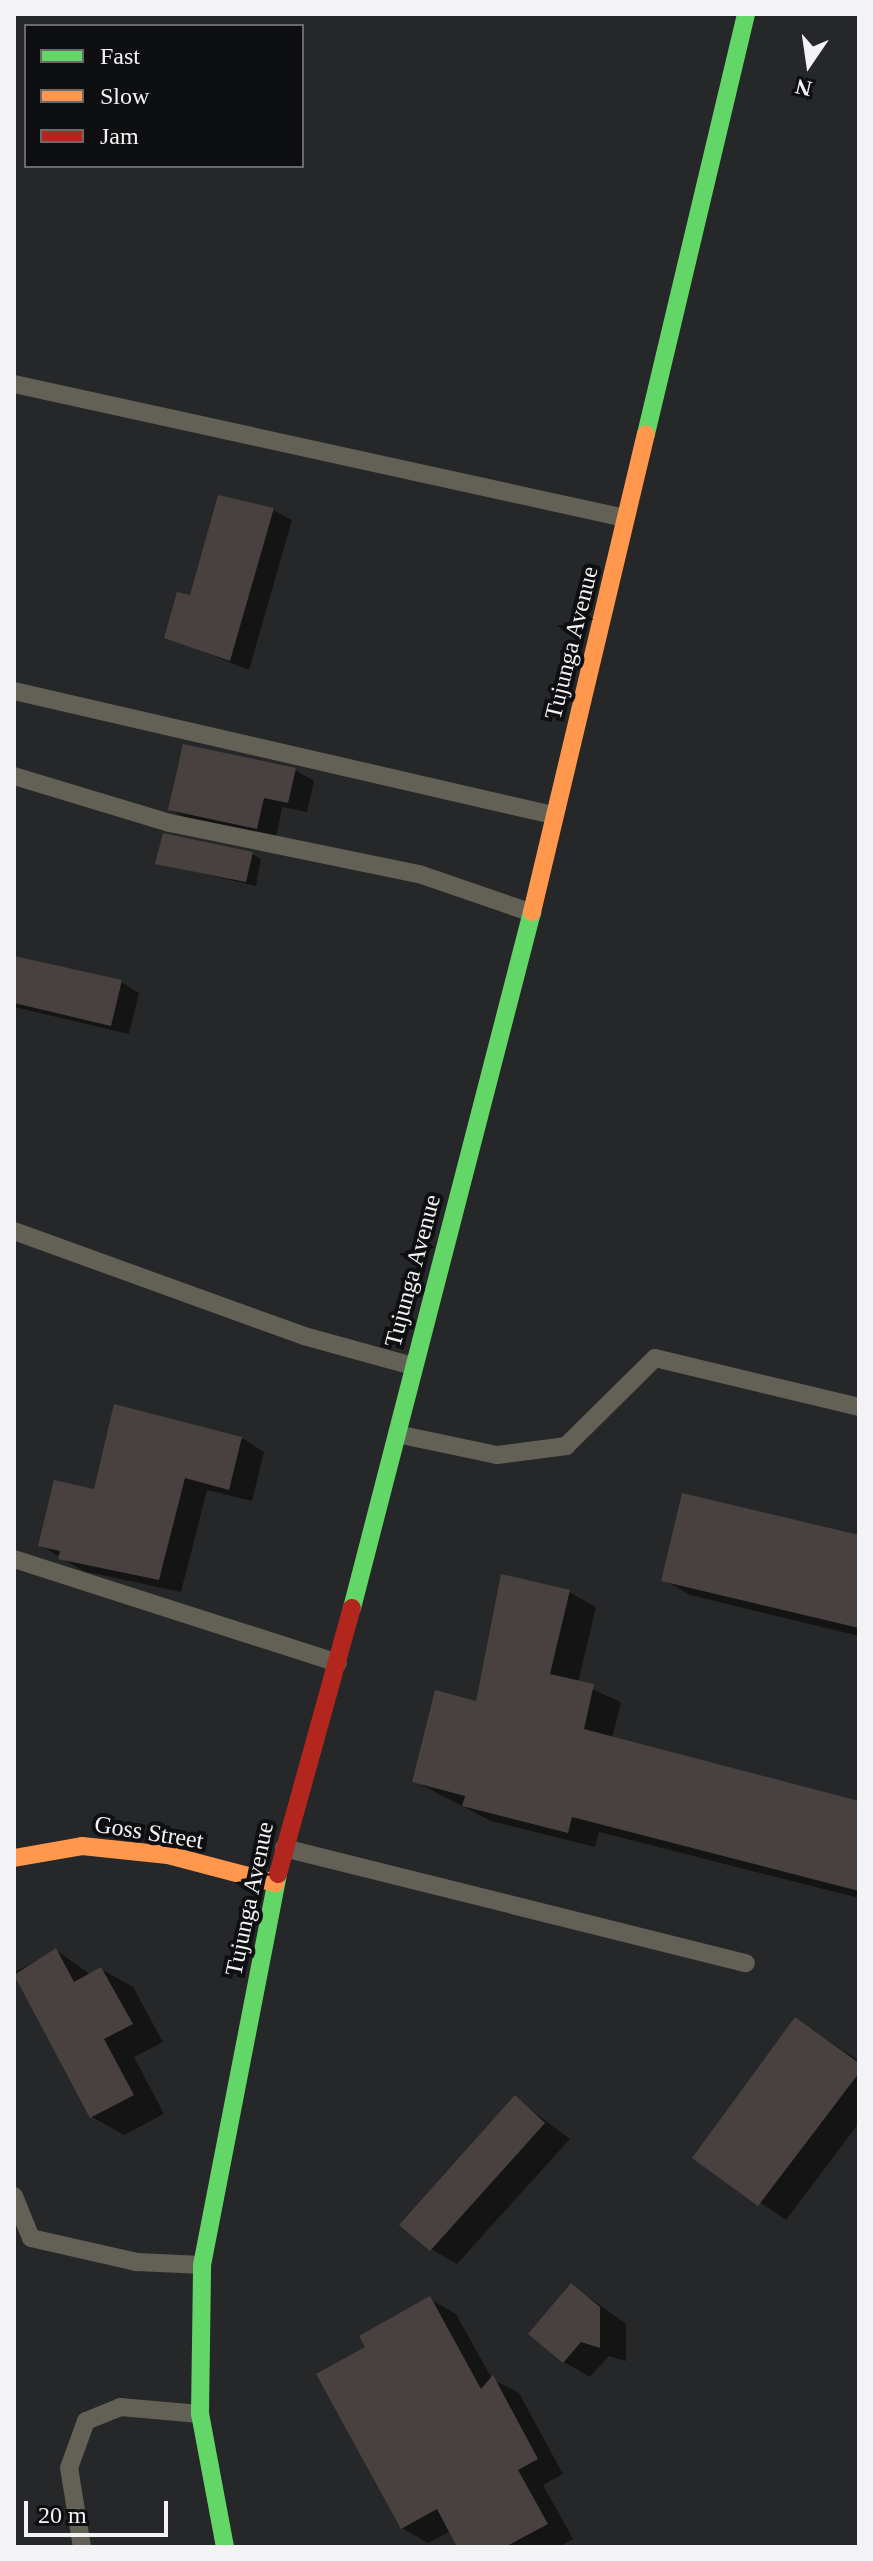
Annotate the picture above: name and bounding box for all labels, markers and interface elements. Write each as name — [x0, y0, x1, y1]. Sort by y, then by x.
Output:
legend — [24, 24, 304, 168]
north arrow — [769, 24, 849, 104]
text: Fast — [100, 43, 140, 69]
text: N — [793, 74, 814, 102]
text: Slow — [100, 83, 149, 109]
text: Jam — [100, 123, 139, 149]
street label: Tujunga Avenue — [539, 563, 605, 723]
street label: Tujunga Avenue — [379, 1191, 447, 1351]
street label: Goss Street — [92, 1810, 206, 1856]
street label: Tujunga Avenue — [219, 1819, 281, 1979]
scale bar — [28, 2485, 172, 2535]
text: 20 m — [38, 2502, 87, 2528]

